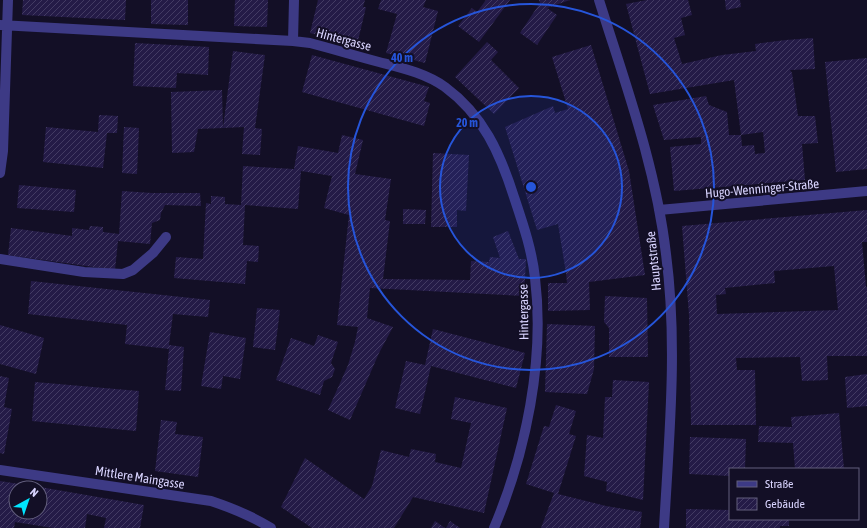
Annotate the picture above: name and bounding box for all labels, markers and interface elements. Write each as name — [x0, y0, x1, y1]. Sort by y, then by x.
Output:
street label: Hintergasse — [315, 25, 373, 54]
text: 40 m — [390, 51, 413, 65]
text: 20 m — [456, 116, 478, 130]
street label: Hugo-Wenninger-Straße — [704, 176, 820, 201]
centre of rings — [524, 180, 538, 194]
street label: Hauptstraße — [643, 230, 664, 291]
street label: Hintergasse — [516, 284, 531, 340]
street label: Mittlere Maingasse — [94, 463, 186, 492]
legend — [729, 468, 859, 520]
text: Straße — [765, 477, 793, 491]
north arrow — [8, 480, 48, 520]
text: N — [28, 486, 41, 499]
text: Gebäude — [765, 497, 805, 511]

